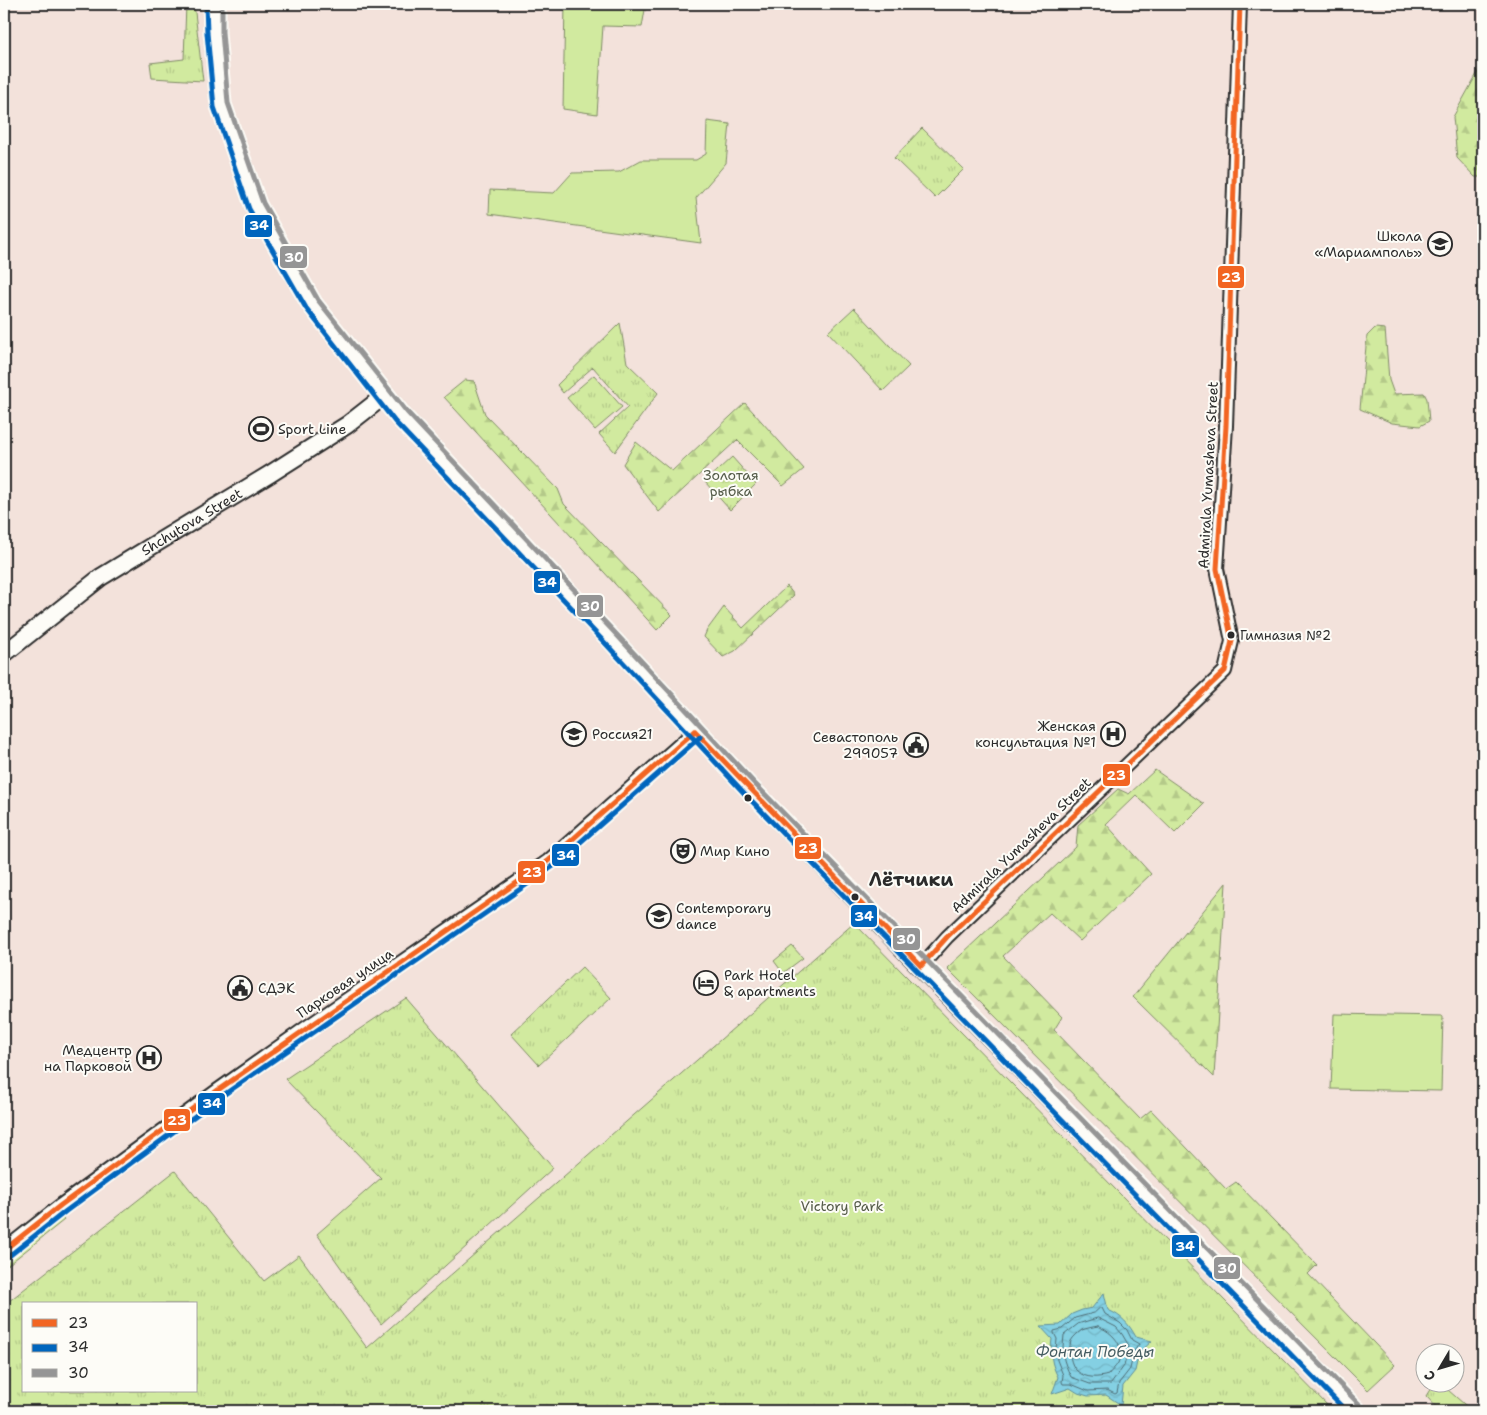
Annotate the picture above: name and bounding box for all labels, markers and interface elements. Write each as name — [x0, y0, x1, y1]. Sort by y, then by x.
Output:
line badge: 34 — [244, 214, 273, 238]
text: 34 — [249, 216, 269, 234]
place label: Школа «Мариамполь» — [1314, 227, 1422, 261]
school or university icon: Школа «Мариамполь» — [1427, 231, 1453, 257]
line badge: 30 — [279, 245, 308, 269]
text: 30 — [284, 248, 304, 266]
line badge: 23 — [1217, 265, 1245, 289]
text: 23 — [1221, 268, 1241, 286]
street label: Admirala Yumasheva Street — [1194, 381, 1222, 569]
sports icon: Sport Line — [248, 416, 274, 442]
place label: Sport Line — [278, 420, 346, 438]
park label: Золотая рыбка — [703, 466, 759, 500]
street label: Shchytova Street — [138, 484, 246, 559]
line badge: 34 — [533, 570, 561, 594]
text: 34 — [537, 573, 557, 591]
line badge: 30 — [576, 594, 604, 618]
text: 30 — [580, 597, 600, 615]
place label: Гимназия №2 — [1240, 627, 1331, 644]
marker: Гимназия №2 — [1226, 630, 1236, 640]
place label: Женская консультация №1 — [975, 717, 1096, 751]
school or university icon: Россия21 — [561, 721, 587, 747]
hospital icon: Женская консультация №1 — [1100, 721, 1126, 747]
place label: Россия21 — [592, 725, 653, 743]
place label: Севастополь 299057 — [813, 728, 898, 762]
public building icon: Севастополь 299057 — [903, 732, 929, 758]
line badge: 23 — [1102, 763, 1131, 787]
text: 23 — [1106, 766, 1126, 784]
street label: Admirala Yumasheva Street — [947, 773, 1095, 917]
unlabelled marker — [743, 793, 753, 803]
line badge: 23 — [794, 836, 822, 860]
theatre icon: Мир Кино — [670, 838, 696, 864]
text: 23 — [798, 839, 818, 857]
place label: Мир Кино — [700, 842, 770, 860]
line badge: 34 — [551, 843, 580, 867]
text: 34 — [556, 846, 576, 864]
line badge: 23 — [517, 860, 546, 884]
text: 23 — [522, 863, 542, 881]
district label: Лётчики — [869, 867, 953, 892]
unlabelled marker — [850, 892, 860, 902]
place label: Contemporary dance — [676, 899, 771, 933]
school or university icon: Contemporary dance — [646, 903, 672, 929]
line badge: 34 — [850, 904, 878, 928]
text: 34 — [854, 907, 874, 925]
line badge: 30 — [892, 927, 921, 951]
text: 30 — [896, 930, 916, 948]
street label: Парковая улица — [293, 944, 397, 1022]
place label: Park Hotel & apartments — [724, 966, 816, 1000]
hotel icon: Park Hotel & apartments — [693, 970, 719, 996]
public building icon: СДЭК — [227, 975, 253, 1001]
place label: СДЭК — [258, 979, 295, 997]
place label: Медцентр на Парковой — [44, 1041, 132, 1075]
hospital icon: Медцентр на Парковой — [136, 1045, 162, 1071]
line badge: 34 — [197, 1092, 226, 1116]
text: 34 — [202, 1094, 222, 1112]
line badge: 23 — [163, 1108, 191, 1132]
text: 23 — [167, 1111, 187, 1129]
park label: Victory Park — [800, 1197, 884, 1215]
line badge: 34 — [1171, 1234, 1200, 1258]
text: 34 — [1175, 1237, 1195, 1255]
line badge: 30 — [1213, 1256, 1241, 1280]
text: 30 — [1217, 1259, 1237, 1277]
legend — [22, 1302, 198, 1392]
text: 23 — [68, 1313, 88, 1333]
text: 34 — [68, 1337, 88, 1357]
water label: Фонтан Победы — [1036, 1342, 1154, 1362]
north arrow — [1414, 1342, 1464, 1392]
text: 30 — [68, 1363, 89, 1383]
text: С — [1420, 1367, 1439, 1385]

